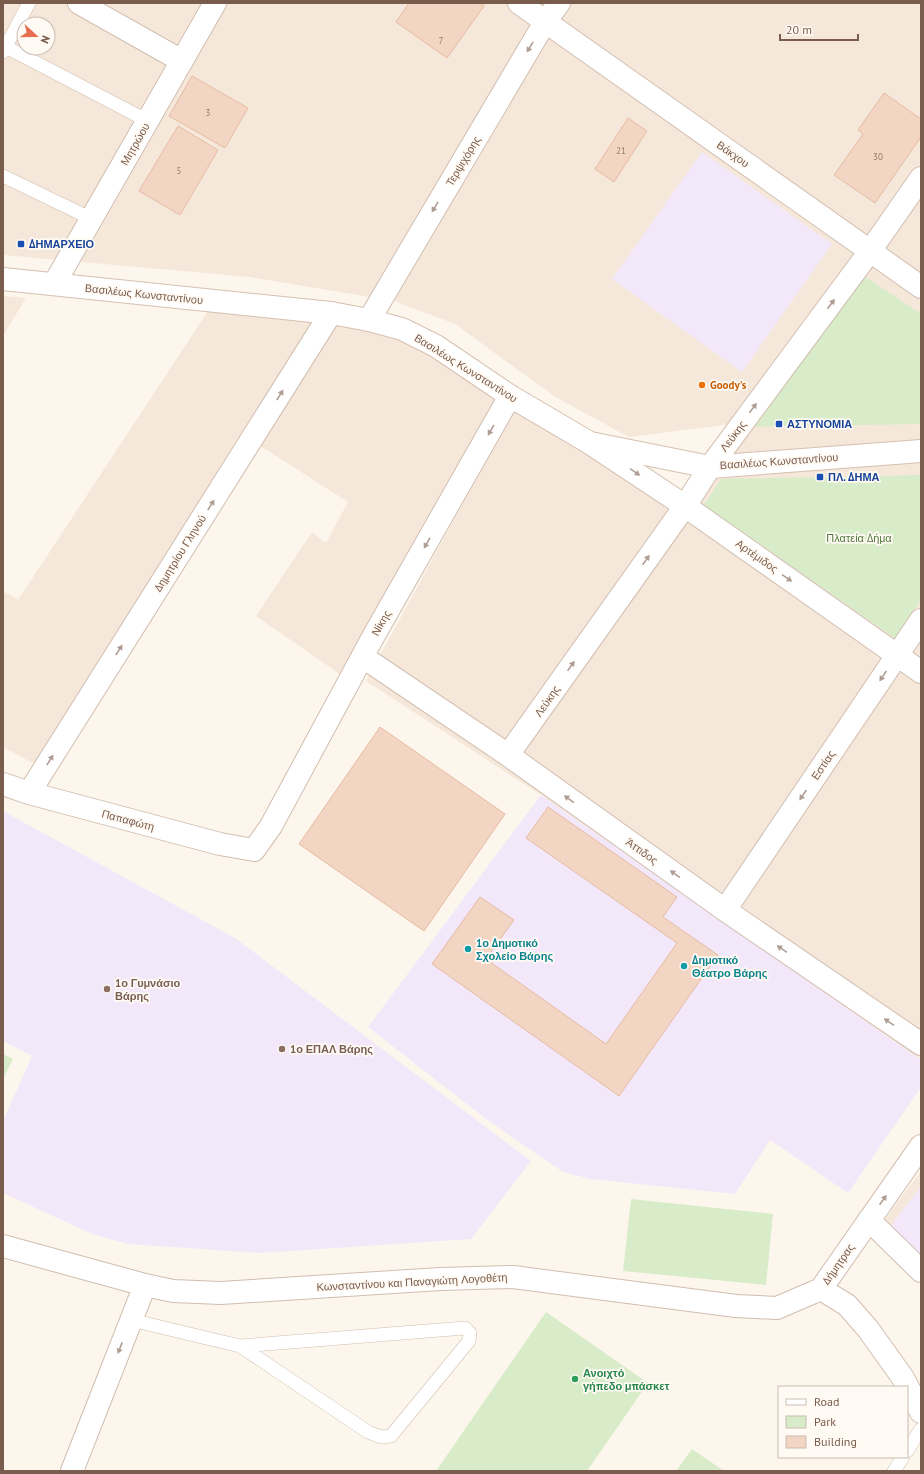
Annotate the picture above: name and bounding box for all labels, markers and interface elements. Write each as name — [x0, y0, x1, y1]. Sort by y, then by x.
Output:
north arrow — [16, 16, 56, 56]
scale bar — [780, 16, 858, 42]
text: 20 m — [786, 22, 812, 37]
text: N — [38, 34, 53, 45]
house number: 7 — [439, 35, 444, 46]
one-way arrow — [526, 42, 534, 52]
house number: 3 — [206, 107, 211, 118]
street label: Μητρώου — [117, 120, 153, 168]
street label: Τερψιχόρης — [443, 133, 483, 189]
street label: Βάκχου — [714, 138, 752, 170]
house number: 21 — [616, 145, 626, 156]
house number: 30 — [873, 151, 883, 162]
house number: 5 — [177, 165, 182, 176]
one-way arrow — [432, 202, 439, 213]
place label: ΔΗΜΑΡΧΕΙΟ — [29, 237, 95, 251]
marker: ΔΗΜΑΡΧΕΙΟ — [16, 239, 26, 249]
street label: Βασιλέως Κωνσταντίνου — [84, 281, 204, 307]
one-way arrow — [826, 299, 834, 309]
street label: Βασιλέως Κωνσταντίνου — [412, 331, 520, 405]
place label: Goody's — [710, 378, 747, 392]
marker: Goody's — [697, 380, 707, 390]
one-way arrow — [276, 390, 284, 400]
one-way arrow — [749, 403, 757, 414]
place label: ΑΣΤΥΝΟΜΙΑ — [787, 417, 852, 431]
street label: Λεύκης — [717, 418, 749, 454]
marker: ΑΣΤΥΝΟΜΙΑ — [774, 419, 784, 429]
one-way arrow — [488, 424, 494, 436]
street label: Βασιλέως Κωνσταντίνου — [719, 450, 839, 472]
one-way arrow — [629, 468, 640, 476]
place label: ΠΛ. ΔΗΜΑ — [828, 470, 880, 484]
marker: ΠΛ. ΔΗΜΑ — [815, 472, 825, 482]
one-way arrow — [207, 500, 215, 510]
street label: Δημητρίου Γληνού — [151, 512, 209, 594]
park label: Πλατεία Δήμα — [826, 531, 892, 545]
street label: Αρτέμιδος — [733, 536, 781, 576]
one-way arrow — [423, 537, 430, 549]
one-way arrow — [642, 555, 650, 566]
one-way arrow — [782, 574, 793, 582]
street label: Νίκης — [368, 608, 394, 638]
one-way arrow — [115, 645, 123, 656]
one-way arrow — [567, 661, 575, 672]
one-way arrow — [879, 671, 887, 681]
street label: Λεύκης — [531, 683, 563, 719]
street label: Εστίας — [808, 748, 838, 782]
one-way arrow — [46, 755, 54, 766]
one-way arrow — [799, 790, 807, 800]
one-way arrow — [564, 795, 574, 803]
street label: Παπαφώτη — [100, 806, 156, 834]
street label: Άττιδος — [623, 835, 661, 867]
one-way arrow — [670, 871, 680, 879]
place label: 1ο Δημοτικό Σχολείο Βάρης — [476, 936, 553, 963]
marker: 1ο Δημοτικό Σχολείο Βάρης — [463, 944, 473, 954]
one-way arrow — [776, 945, 787, 953]
place label: Δημοτικό Θέατρο Βάρης — [692, 953, 768, 980]
marker: Δημοτικό Θέατρο Βάρης — [679, 961, 689, 971]
place label: 1ο Γυμνάσιο Βάρης — [115, 976, 180, 1003]
marker: 1ο Γυμνάσιο Βάρης — [102, 984, 112, 994]
one-way arrow — [884, 1018, 894, 1026]
place label: 1ο ΕΠΑΛ Βάρης — [290, 1042, 373, 1056]
marker: 1ο ΕΠΑΛ Βάρης — [277, 1044, 287, 1054]
one-way arrow — [879, 1194, 887, 1205]
street label: Δήμητρας — [819, 1241, 857, 1287]
street label: Κωνσταντίνου και Παναγιώτη Λογοθέτη — [316, 1270, 508, 1294]
one-way arrow — [117, 1342, 123, 1354]
place label: Ανοιχτό γήπεδο μπάσκετ — [583, 1366, 669, 1393]
marker: Ανοιχτό γήπεδο μπάσκετ — [570, 1374, 580, 1384]
legend — [778, 1386, 908, 1458]
text: Road — [814, 1394, 839, 1409]
text: Park — [814, 1414, 836, 1429]
text: Building — [814, 1434, 857, 1449]

